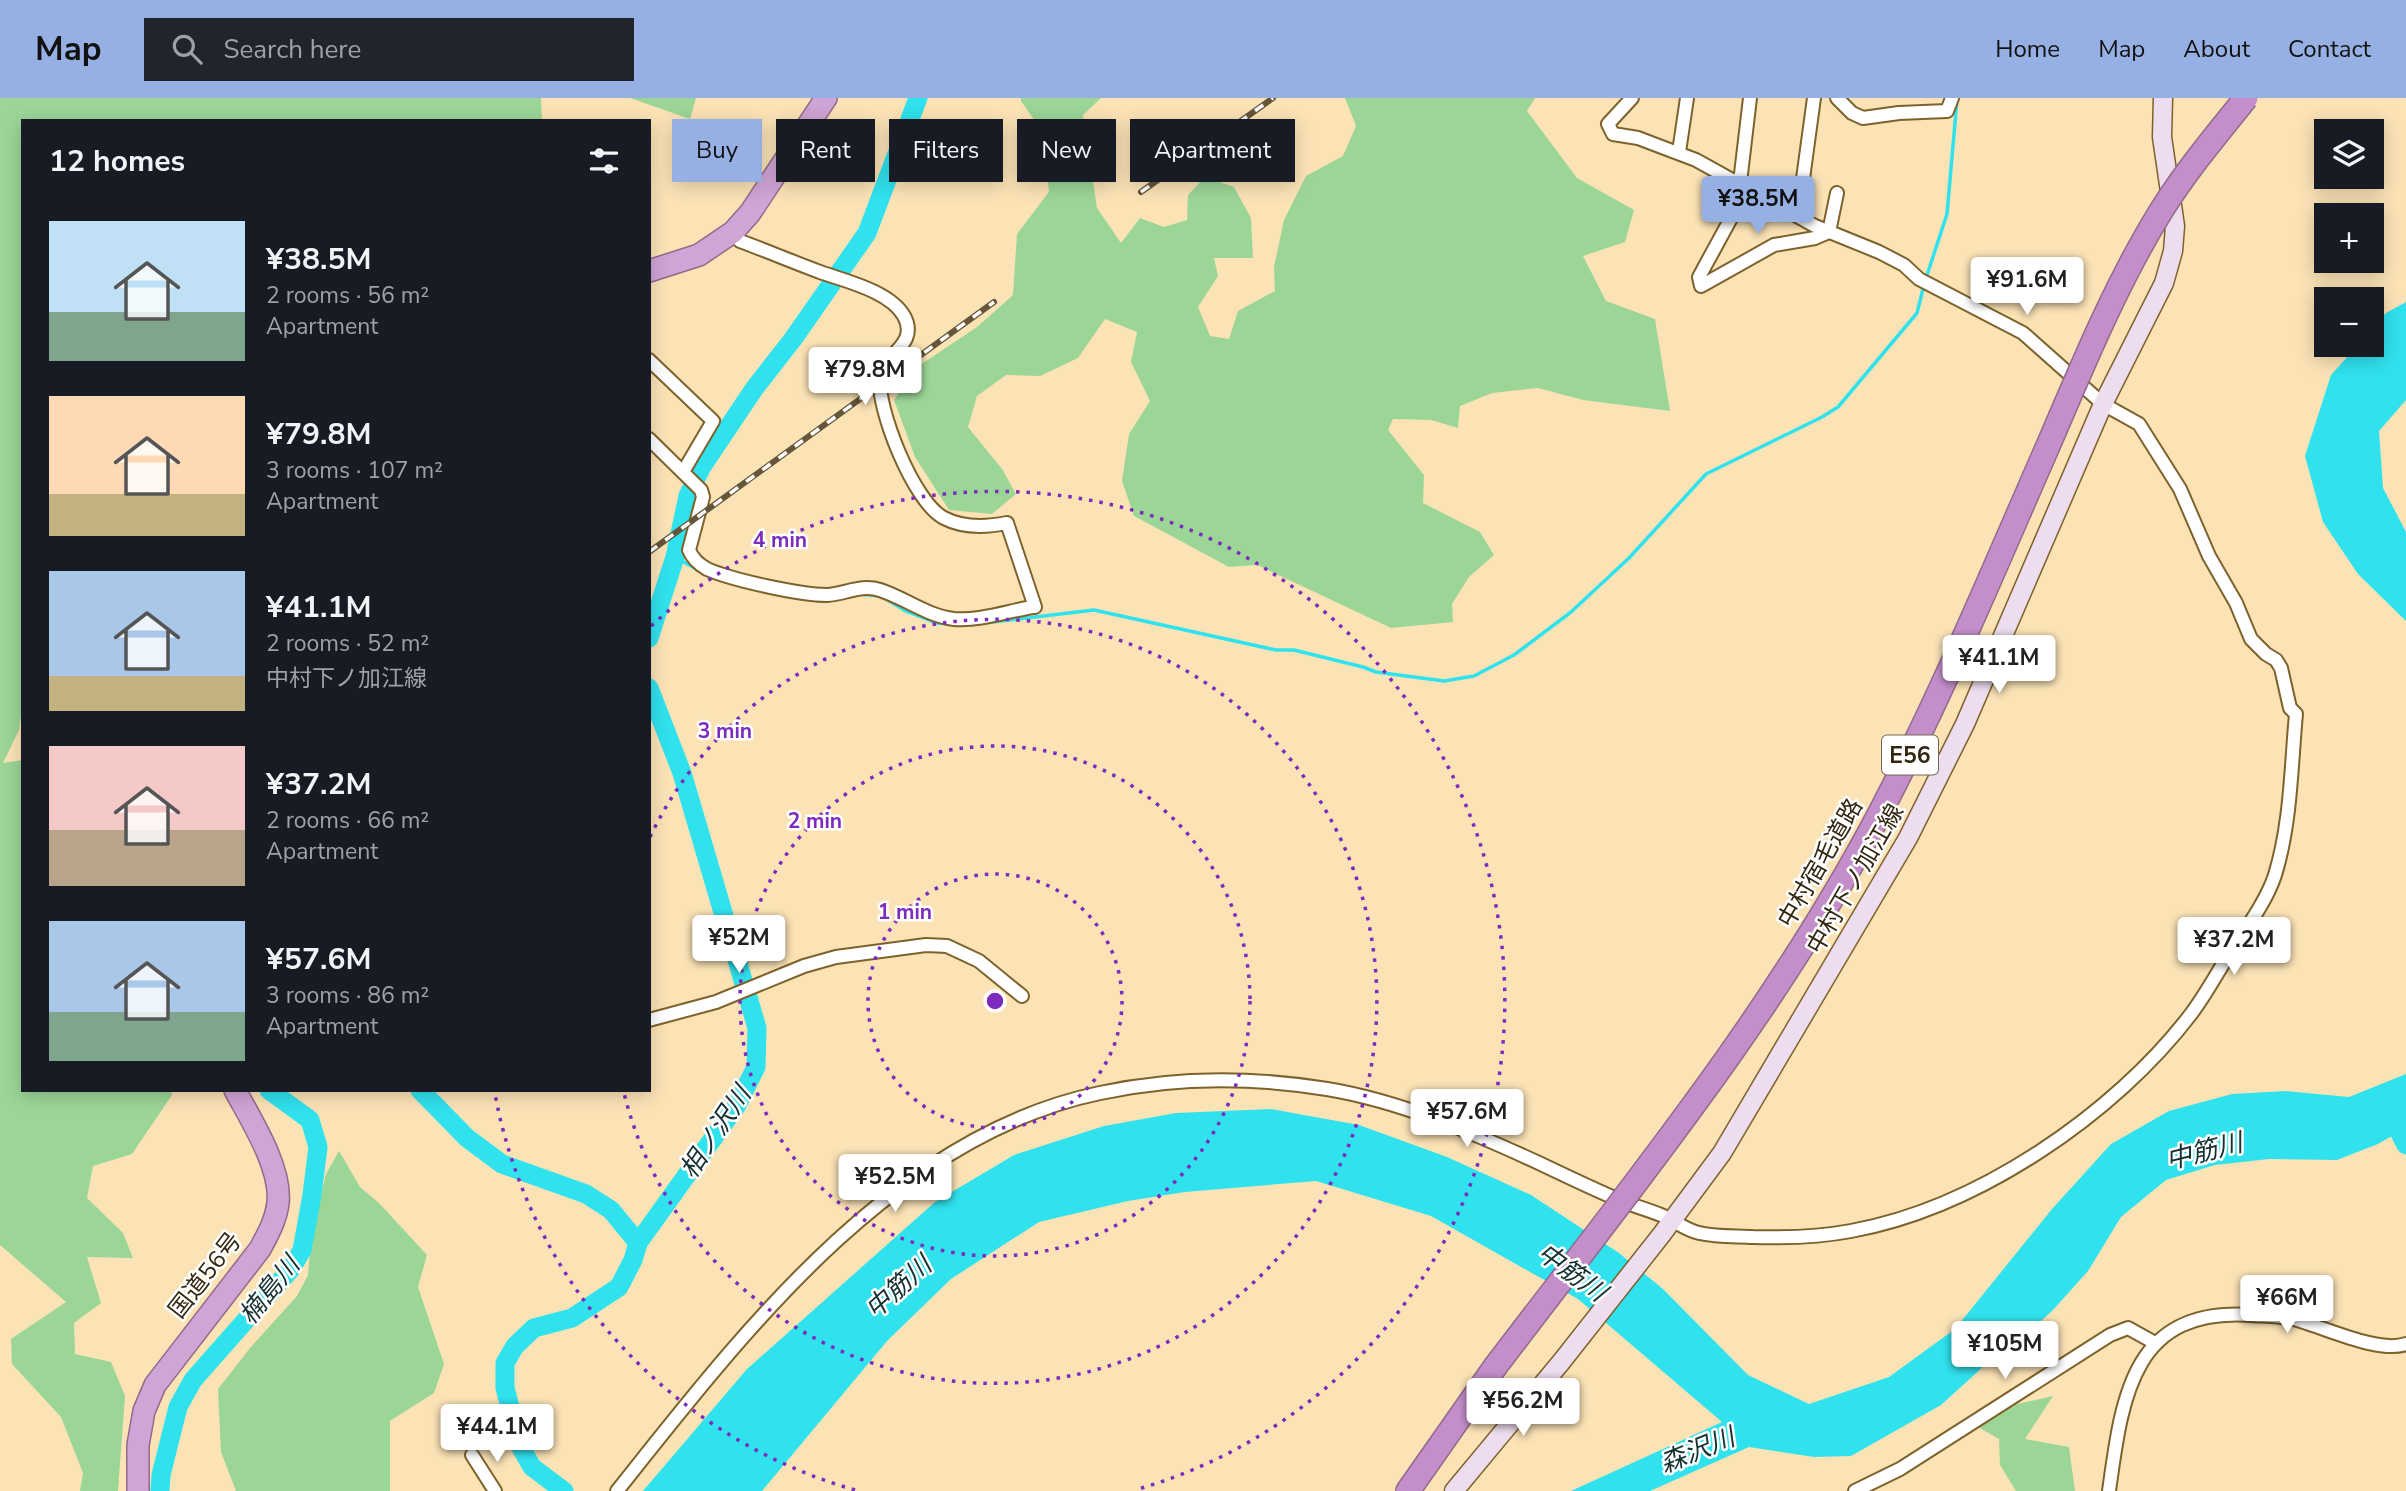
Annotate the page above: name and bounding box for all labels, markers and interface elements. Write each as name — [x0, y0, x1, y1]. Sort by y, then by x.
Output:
search box — [144, 18, 634, 81]
text: Map — [35, 27, 102, 72]
icon: search — [168, 30, 206, 68]
text: Search here — [224, 32, 361, 67]
text: Home — [1995, 33, 2060, 65]
text: Map — [2098, 33, 2145, 65]
text: About — [2183, 33, 2250, 65]
text: Contact — [2288, 33, 2371, 65]
chip: Buy — [672, 119, 762, 182]
chip: Rent — [776, 119, 875, 182]
chip: Filters — [889, 119, 1003, 182]
chip: New — [1017, 119, 1116, 182]
chip: Apartment — [1130, 119, 1295, 182]
map controls — [2314, 119, 2384, 357]
button: layers — [2314, 119, 2384, 189]
text: 12 homes — [49, 141, 185, 182]
icon: filters — [585, 142, 623, 180]
pin: ¥38.5M — [1701, 176, 1815, 236]
text: ¥38.5M — [1718, 183, 1798, 214]
button: + — [2314, 203, 2384, 273]
text: ¥38.5M — [266, 239, 371, 280]
icon: home — [105, 249, 189, 333]
pin: ¥91.6M — [1970, 258, 2084, 317]
text: ¥91.6M — [1987, 264, 2067, 295]
text: 2 rooms · 56 m² — [266, 280, 429, 311]
button: − — [2314, 287, 2384, 357]
text: Apartment — [266, 311, 378, 342]
pin: ¥79.8M — [808, 348, 922, 407]
text: ¥79.8M — [825, 354, 905, 385]
text: ¥79.8M — [266, 414, 371, 455]
icon: home — [105, 424, 189, 508]
text: 3 rooms · 107 m² — [266, 455, 443, 486]
text: Apartment — [266, 486, 378, 517]
text: 4 min — [753, 526, 807, 554]
text: ¥41.1M — [266, 587, 371, 628]
icon: home — [105, 599, 189, 683]
text: 2 rooms · 52 m² — [266, 628, 429, 659]
pin: ¥41.1M — [1942, 636, 2056, 695]
text: ¥41.1M — [1959, 642, 2039, 673]
text: 中村下ノ加江線 — [266, 663, 427, 694]
text: 3 min — [698, 717, 752, 745]
road number: E56 — [1882, 736, 1938, 775]
text: ¥37.2M — [266, 764, 371, 805]
icon: home — [105, 774, 189, 858]
street label: 中村宿毛道路 — [1770, 793, 1870, 933]
street label: 中村下ノ加江線 — [1799, 798, 1911, 960]
text: 2 rooms · 66 m² — [266, 805, 429, 836]
text: 2 min — [788, 807, 842, 835]
text: Apartment — [266, 836, 378, 867]
text: 1 min — [878, 898, 932, 926]
pin: ¥52M — [698, 916, 780, 975]
pin: ¥37.2M — [2177, 918, 2291, 977]
text: ¥52M — [708, 922, 770, 953]
text: ¥37.2M — [2194, 924, 2274, 955]
text: ¥57.6M — [266, 939, 371, 980]
icon: home — [105, 949, 189, 1033]
text: 3 rooms · 86 m² — [266, 980, 429, 1011]
centre of rings — [983, 989, 1007, 1013]
text: Apartment — [266, 1011, 378, 1042]
water label: 相ノ沢川 — [672, 1077, 761, 1185]
pin: ¥57.6M — [1410, 1090, 1524, 1149]
text: ¥57.6M — [1427, 1096, 1507, 1127]
water label: 中筋川 — [2162, 1124, 2249, 1178]
pin: ¥52.5M — [838, 1154, 952, 1214]
text: ¥52.5M — [855, 1161, 935, 1192]
street label: 国道56号 — [161, 1225, 249, 1325]
water label: 中筋川 — [1530, 1235, 1616, 1311]
water label: 中筋川 — [858, 1246, 941, 1326]
water label: 楠島川 — [231, 1247, 309, 1332]
pin: ¥66M — [2246, 1276, 2328, 1335]
text: ¥66M — [2256, 1282, 2318, 1313]
pin: ¥105M — [1956, 1322, 2054, 1381]
text: ¥105M — [1967, 1328, 2043, 1359]
pin: ¥56.2M — [1466, 1378, 1580, 1438]
text: ¥56.2M — [1483, 1385, 1563, 1416]
pin: ¥44.1M — [440, 1404, 554, 1464]
text: ¥44.1M — [457, 1411, 537, 1442]
water label: 森沢川 — [1654, 1419, 1743, 1481]

